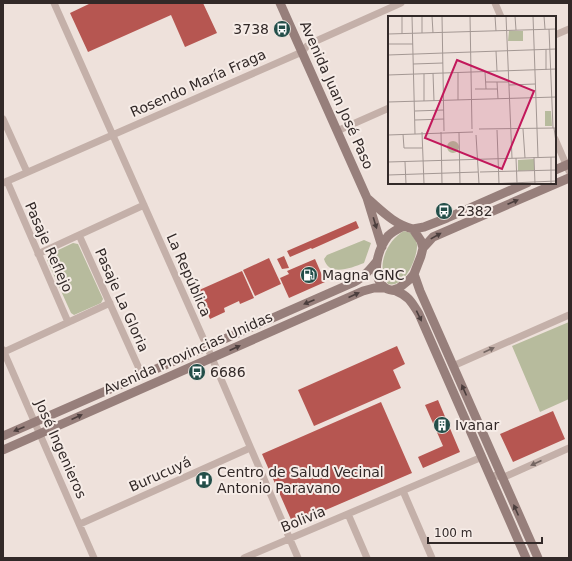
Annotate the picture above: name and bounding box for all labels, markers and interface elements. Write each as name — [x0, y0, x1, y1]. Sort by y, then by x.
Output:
inset map — [388, 16, 556, 184]
street label: Avenida Juan José Paso — [297, 18, 377, 172]
bus stop icon: 3738 — [272, 19, 292, 39]
place label: 3738 — [233, 21, 269, 37]
street label: Rosendo María Fraga — [128, 46, 268, 120]
one-way arrow — [508, 199, 519, 205]
street label: Pasaje Reflejo — [22, 200, 76, 294]
bus stop icon: 2382 — [434, 201, 454, 221]
place label: 2382 — [457, 203, 493, 219]
one-way arrow — [372, 217, 378, 229]
street label: La República — [164, 231, 214, 319]
one-way arrow — [430, 233, 442, 239]
street label: Pasaje La Gloria — [92, 246, 152, 354]
fuel station icon: Magna GNC — [299, 265, 319, 285]
place label: Magna GNC — [322, 267, 405, 283]
one-way arrow — [348, 292, 360, 298]
one-way arrow — [304, 299, 315, 305]
street label: Avenida Provincias Unidas — [101, 308, 275, 398]
one-way arrow — [416, 310, 422, 322]
one-way arrow — [229, 345, 240, 351]
one-way arrow — [483, 347, 495, 353]
bus stop icon: 6686 — [187, 362, 207, 382]
place label: 6686 — [210, 364, 246, 380]
one-way arrow — [461, 385, 467, 396]
street label: José Ingenieros — [32, 396, 90, 501]
one-way arrow — [72, 414, 83, 420]
building icon: Ivanar — [432, 415, 452, 435]
place label: Ivanar — [455, 417, 499, 433]
one-way arrow — [13, 426, 25, 432]
street label: Burucuyá — [126, 453, 194, 495]
one-way arrow — [530, 460, 541, 466]
place label: Centro de Salud Vecinal Antonio Paravano — [217, 464, 384, 496]
hospital icon: Centro de Salud Vecinal Antonio Paravano — [194, 470, 214, 490]
street label: Bolivia — [278, 503, 328, 535]
one-way arrow — [513, 504, 519, 515]
scale bar — [428, 519, 542, 545]
text: 100 m — [434, 526, 472, 540]

